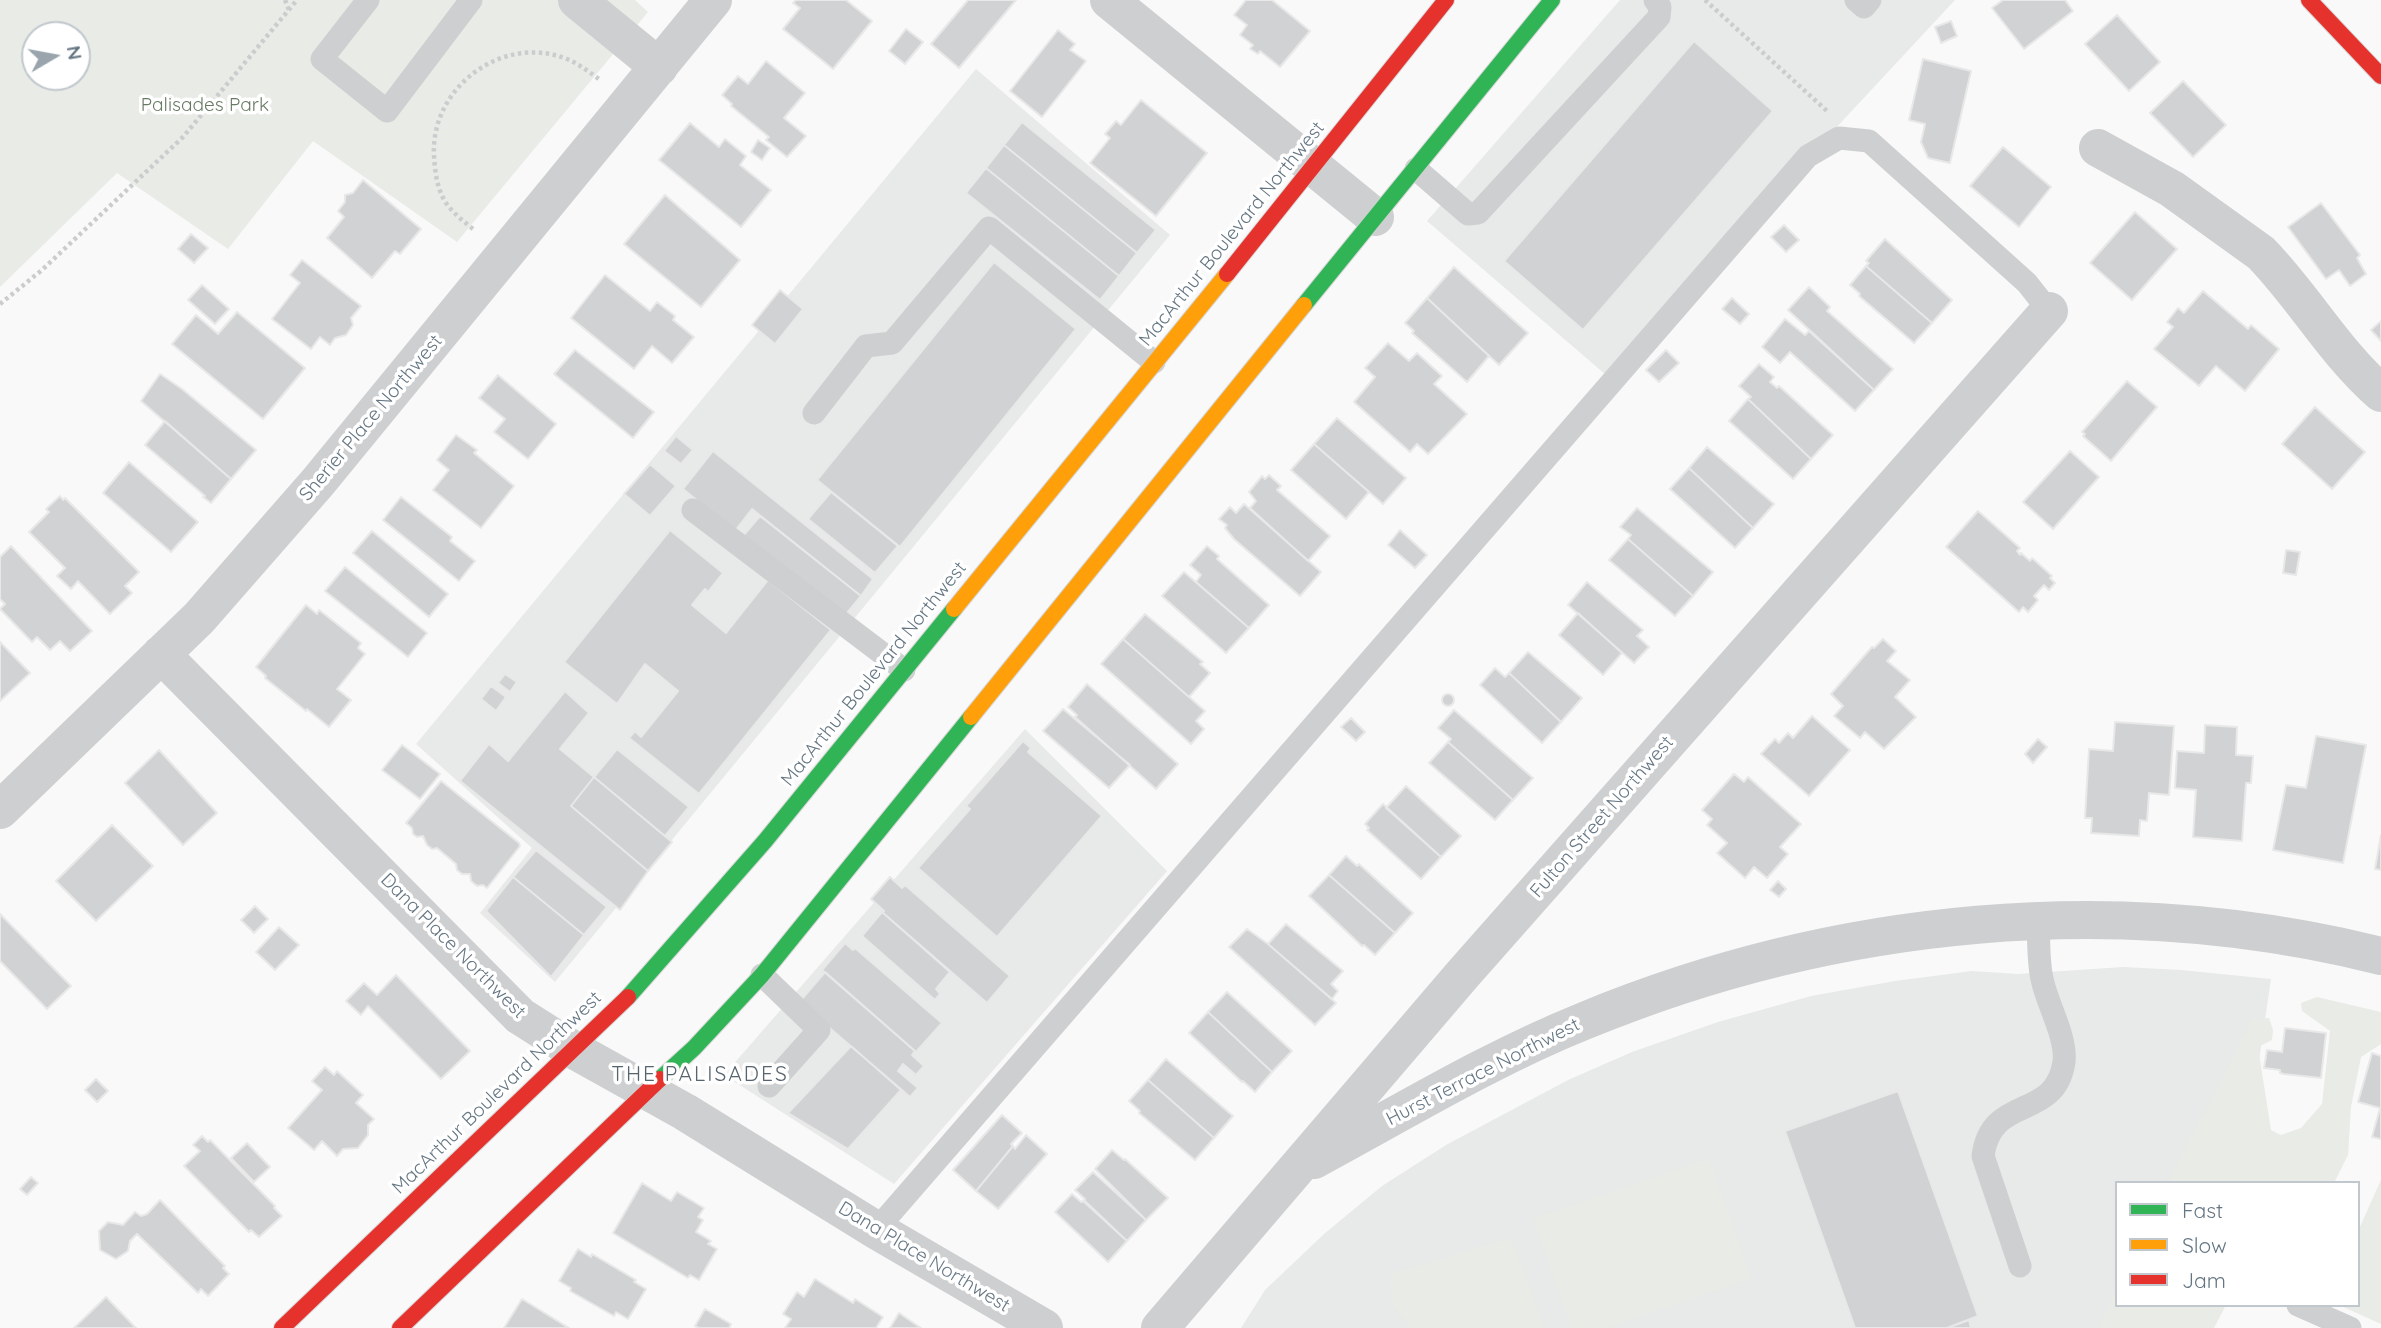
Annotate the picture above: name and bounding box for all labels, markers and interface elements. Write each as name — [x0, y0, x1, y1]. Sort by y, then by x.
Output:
north arrow — [21, 21, 91, 91]
text: N — [62, 44, 88, 62]
park label: Palisades Park — [141, 94, 269, 116]
street label: MacArthur Boulevard Northwest — [1134, 117, 1330, 351]
street label: Sherier Place Northwest — [295, 330, 447, 506]
street label: MacArthur Boulevard Northwest — [776, 557, 972, 791]
street label: Fulton Street Northwest — [1526, 731, 1678, 903]
street label: Dana Place Northwest — [376, 869, 530, 1023]
street label: MacArthur Boulevard Northwest — [388, 987, 606, 1199]
street label: Hurst Terrace Northwest — [1382, 1013, 1584, 1131]
district label: THE PALISADES — [613, 1062, 787, 1088]
legend — [2115, 1181, 2360, 1307]
street label: Dana Place Northwest — [834, 1197, 1014, 1317]
text: Fast — [2182, 1197, 2223, 1223]
text: Slow — [2182, 1232, 2227, 1258]
text: Jam — [2182, 1267, 2226, 1293]

